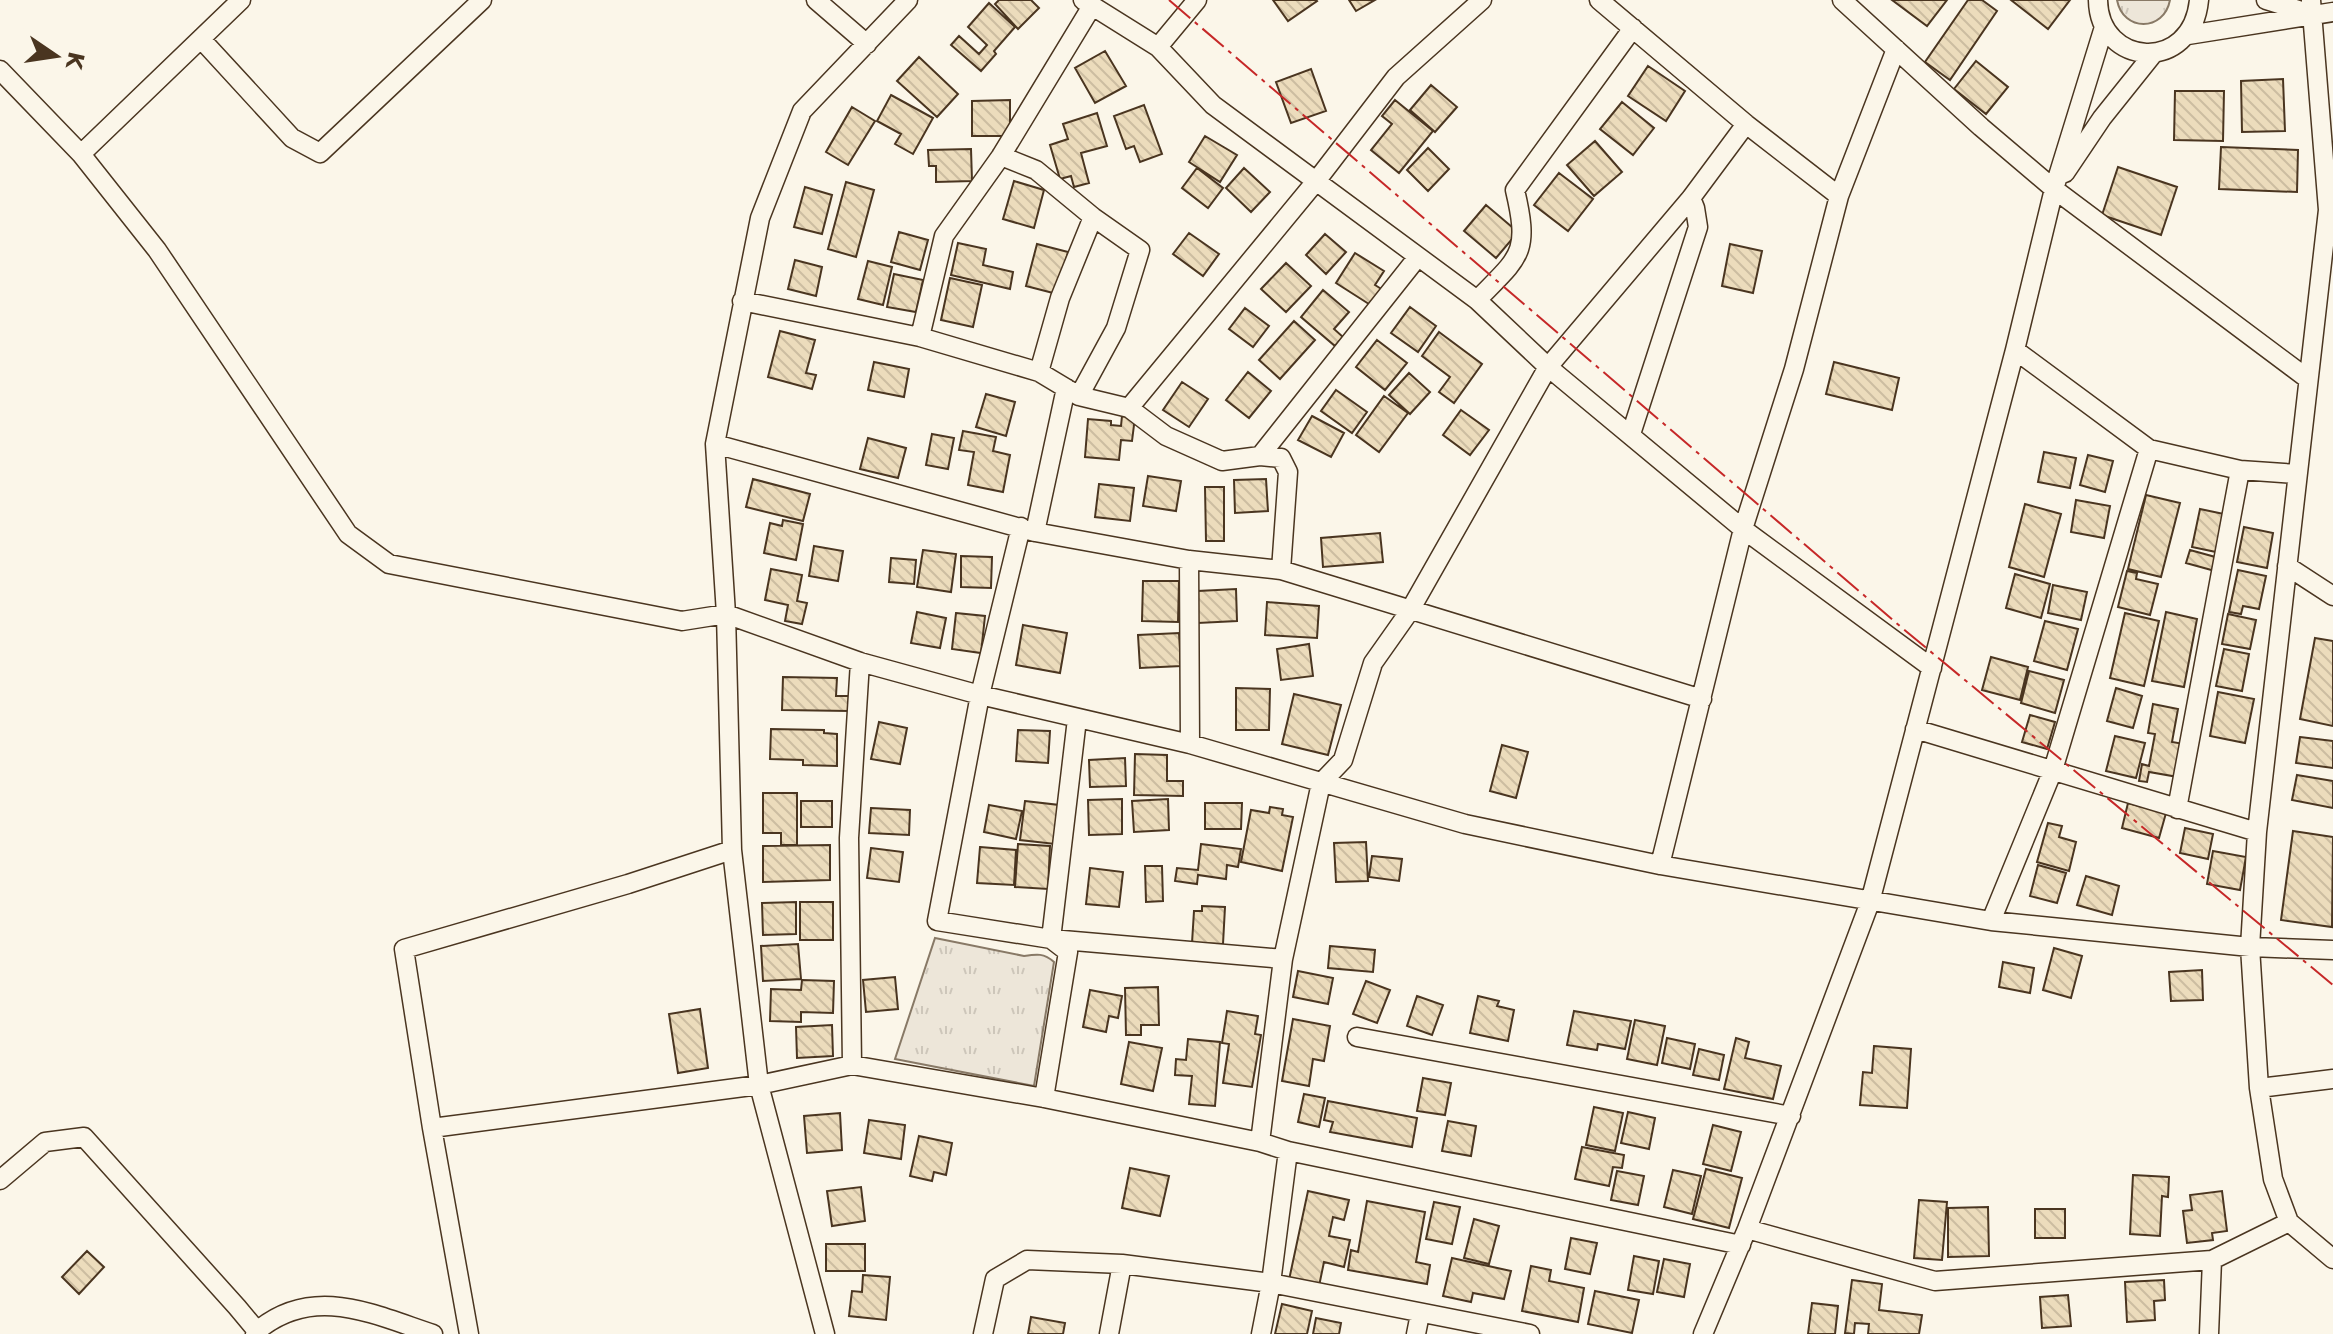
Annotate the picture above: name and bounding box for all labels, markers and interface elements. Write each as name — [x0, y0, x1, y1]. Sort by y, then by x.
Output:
north arrow — [16, 16, 96, 96]
text: K — [61, 49, 89, 72]

